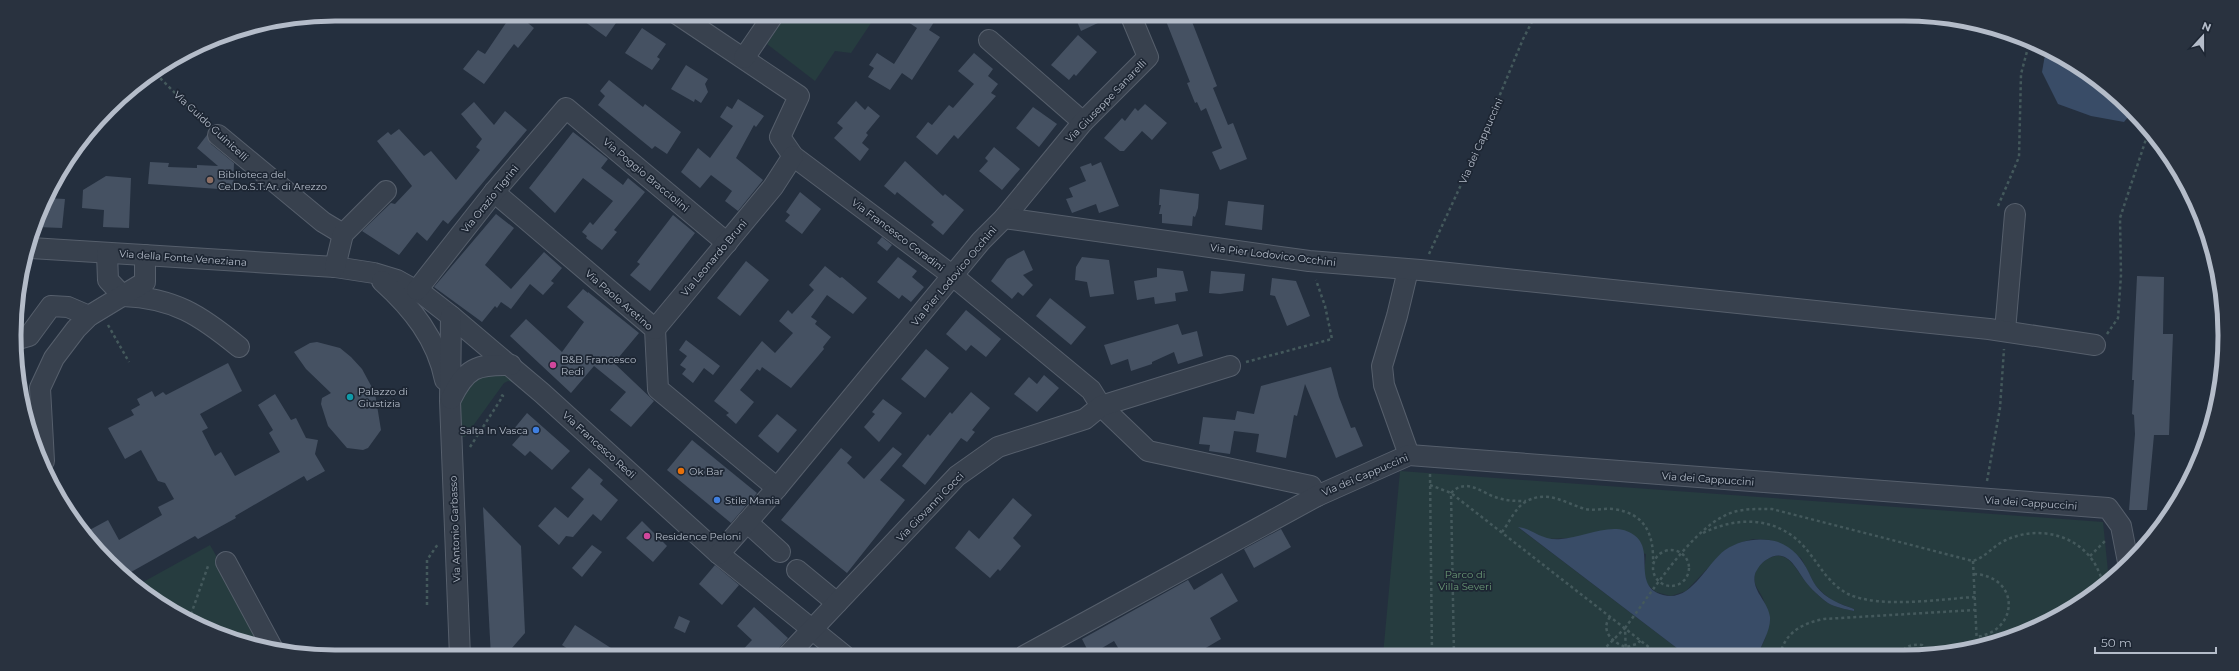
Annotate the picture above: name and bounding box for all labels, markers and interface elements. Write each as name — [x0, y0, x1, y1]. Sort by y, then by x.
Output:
north arrow — [2183, 16, 2223, 56]
text: N — [2200, 19, 2213, 35]
street label: Via Giuseppe Sanarelli — [1063, 57, 1149, 145]
street label: Via Guido Guinicelli — [171, 88, 251, 164]
street label: Via dei Cappuccini — [1456, 96, 1506, 186]
street label: Via Poggio Bracciolini — [600, 135, 692, 215]
street label: Via Orazio Tigrini — [459, 162, 521, 236]
place label: Biblioteca del Ce.Do.S.T.Ar. di Arezzo — [218, 168, 327, 193]
marker: Biblioteca del Ce.Do.S.T.Ar. di Arezzo — [205, 175, 215, 185]
street label: Via Francesco Coradini — [849, 196, 947, 274]
street label: Via Leonardo Bruni — [678, 217, 750, 299]
street label: Via Pier Lodovico Occhini — [908, 223, 1000, 329]
street label: Via Pier Lodovico Occhini — [1209, 241, 1337, 269]
street label: Via della Fonte Veneziana — [119, 247, 247, 269]
street label: Via Paolo Aretino — [582, 267, 656, 333]
place label: B&B Francesco Redi — [561, 353, 636, 378]
marker: B&B Francesco Redi — [548, 360, 558, 370]
place label: Palazzo di Giustizia — [358, 385, 408, 410]
marker: Palazzo di Giustizia — [345, 392, 355, 402]
street label: Via Francesco Redi — [560, 409, 638, 481]
place label: Salta In Vasca — [460, 424, 528, 437]
marker: Salta In Vasca — [531, 425, 541, 435]
street label: Via dei Cappuccini — [1320, 451, 1410, 499]
place label: Ok Bar — [689, 465, 723, 478]
marker: Ok Bar — [676, 466, 686, 476]
street label: Via dei Cappuccini — [1661, 469, 1755, 489]
street label: Via Giovanni Cocci — [894, 470, 966, 544]
street label: Via Antonio Garbasso — [447, 475, 463, 583]
street label: Via dei Cappuccini — [1984, 493, 2078, 513]
place label: Stile Mania — [725, 494, 780, 507]
marker: Stile Mania — [712, 495, 722, 505]
place label: Residence Peloni — [655, 530, 741, 543]
marker: Residence Peloni — [642, 531, 652, 541]
park label: Parco di Villa Severi — [1438, 568, 1492, 593]
scale bar — [2095, 629, 2216, 655]
text: 50 m — [2101, 635, 2132, 650]

